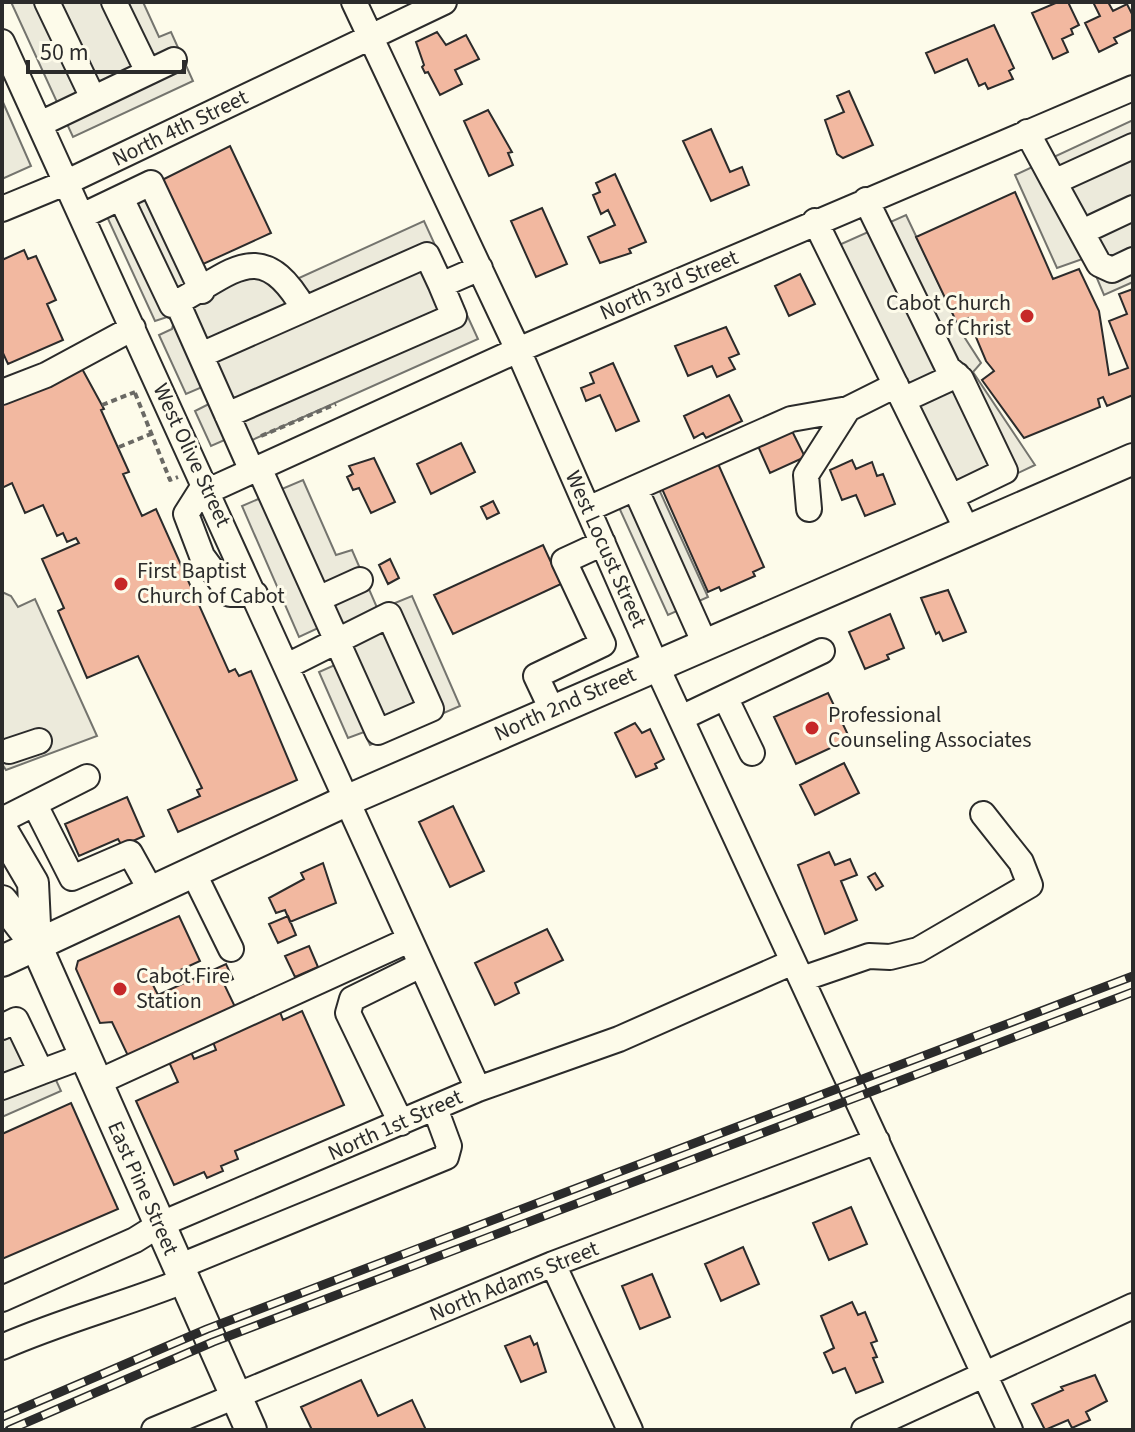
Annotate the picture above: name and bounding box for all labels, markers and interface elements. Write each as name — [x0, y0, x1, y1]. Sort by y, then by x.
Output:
scale bar — [28, 24, 184, 74]
text: 50 m — [40, 35, 89, 70]
street label: North 4th Street — [107, 81, 254, 175]
street label: North 3rd Street — [595, 241, 744, 329]
place label: Cabot Church of Christ — [886, 287, 1012, 344]
marker: Cabot Church of Christ — [1018, 307, 1036, 325]
street label: West Olive Street — [145, 378, 240, 533]
street label: West Locust Street — [557, 465, 655, 633]
place label: First Baptist Church of Cabot — [137, 555, 285, 612]
marker: First Baptist Church of Cabot — [112, 575, 130, 593]
street label: North 2nd Street — [489, 658, 642, 750]
place label: Professional Counseling Associates — [828, 699, 1031, 756]
marker: Professional Counseling Associates — [803, 719, 821, 737]
place label: Cabot Fire Station — [136, 960, 230, 1017]
marker: Cabot Fire Station — [111, 980, 129, 998]
street label: North 1st Street — [323, 1081, 468, 1169]
street label: East Pine Street — [99, 1116, 187, 1261]
street label: North Adams Street — [425, 1232, 604, 1330]

